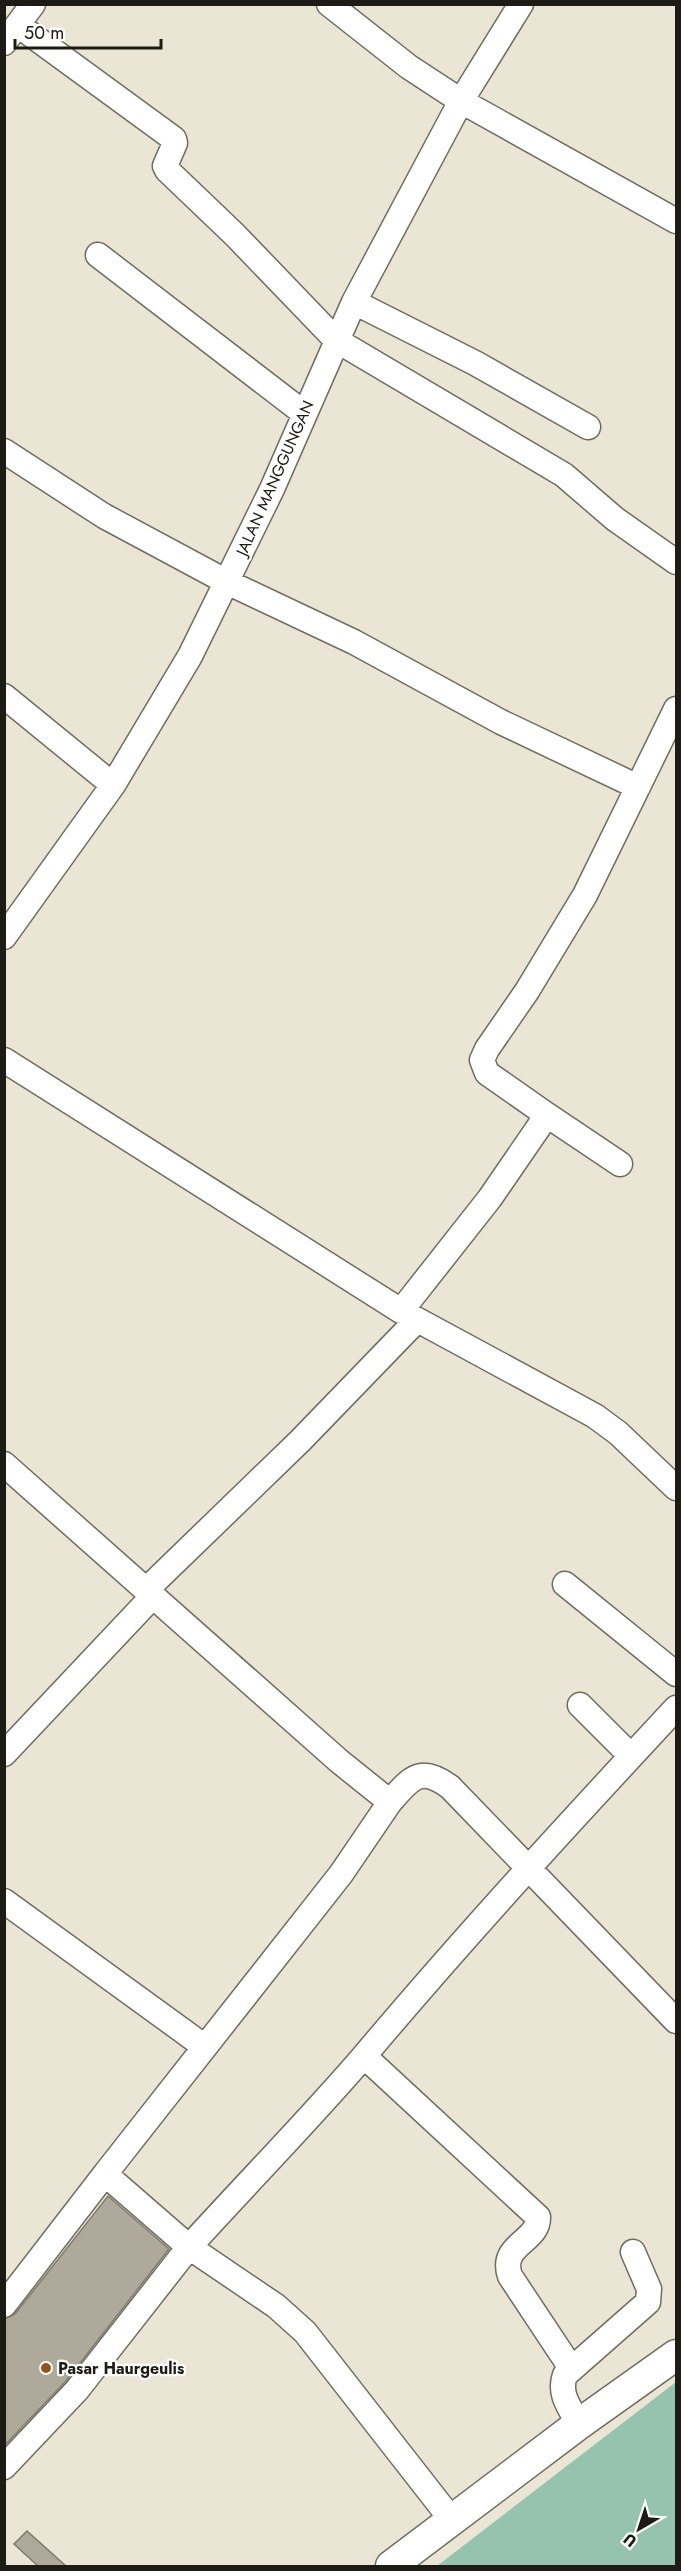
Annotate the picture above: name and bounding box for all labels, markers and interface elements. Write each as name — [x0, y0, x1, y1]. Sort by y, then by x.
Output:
scale bar — [15, 12, 160, 50]
text: 50 m — [24, 20, 64, 46]
street label: JALAN MANGGUNGAN — [230, 397, 320, 561]
place label: Pasar Haurgeulis — [58, 2357, 184, 2380]
marker: Pasar Haurgeulis — [39, 2361, 53, 2375]
north arrow — [609, 2499, 669, 2559]
text: U — [618, 2528, 641, 2553]

